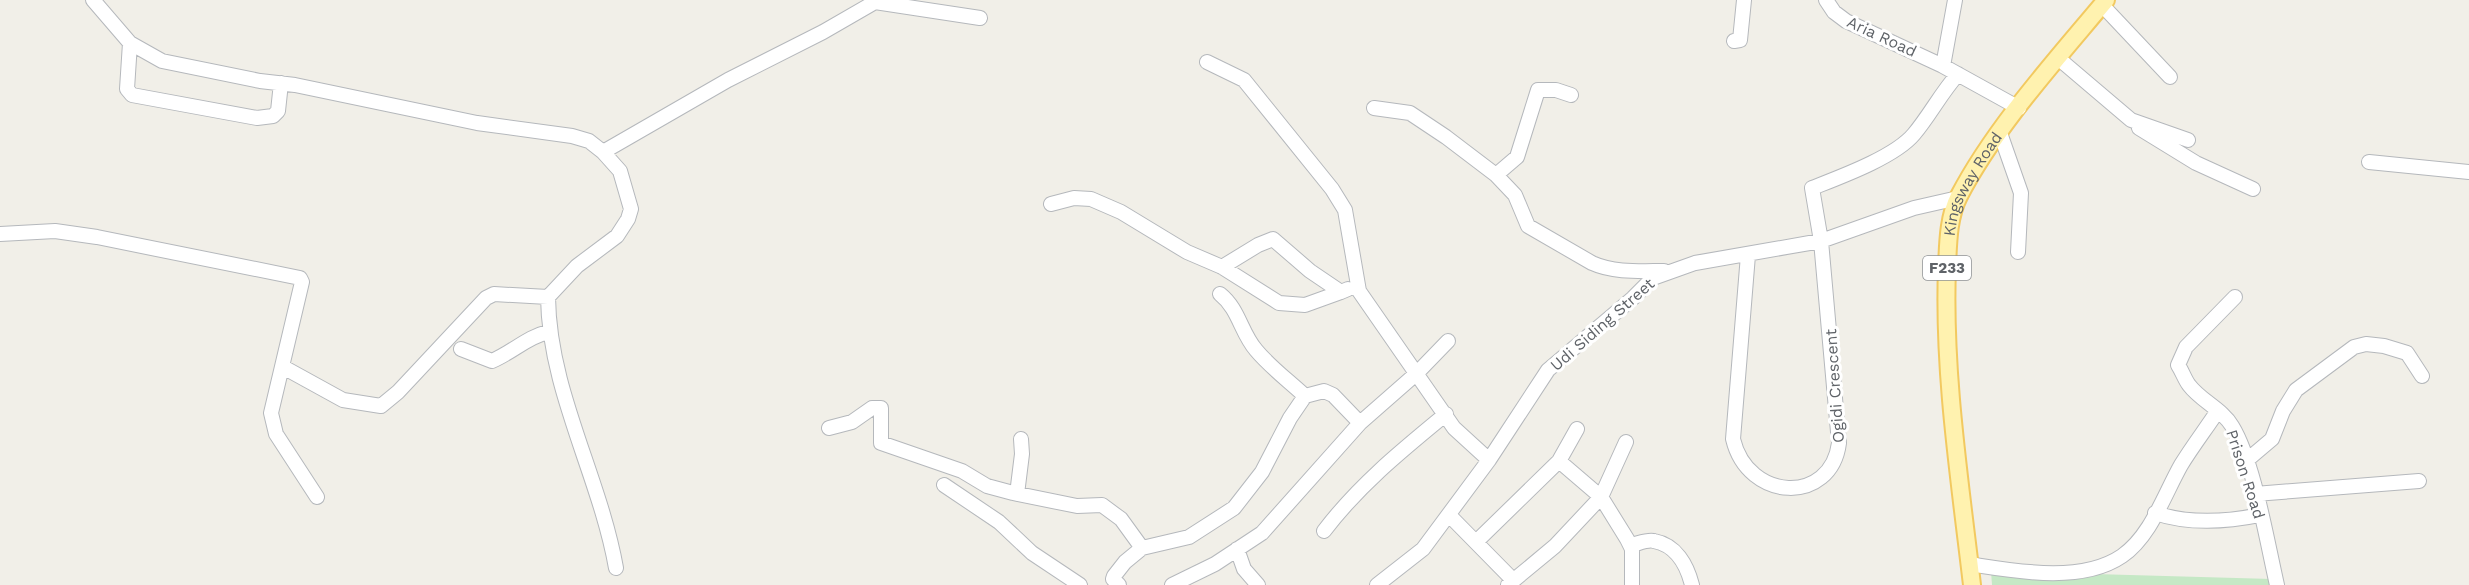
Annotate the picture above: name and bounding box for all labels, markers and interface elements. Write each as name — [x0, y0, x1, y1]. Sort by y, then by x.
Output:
street label: Aria Road — [1844, 12, 1920, 61]
street label: Kingsway Road — [1940, 128, 2006, 237]
road number: F233 — [1923, 256, 1971, 280]
street label: Udi Siding Street — [1546, 274, 1658, 375]
street label: Ogidi Crescent — [1821, 328, 1848, 444]
street label: Prison Road — [2222, 427, 2269, 521]

